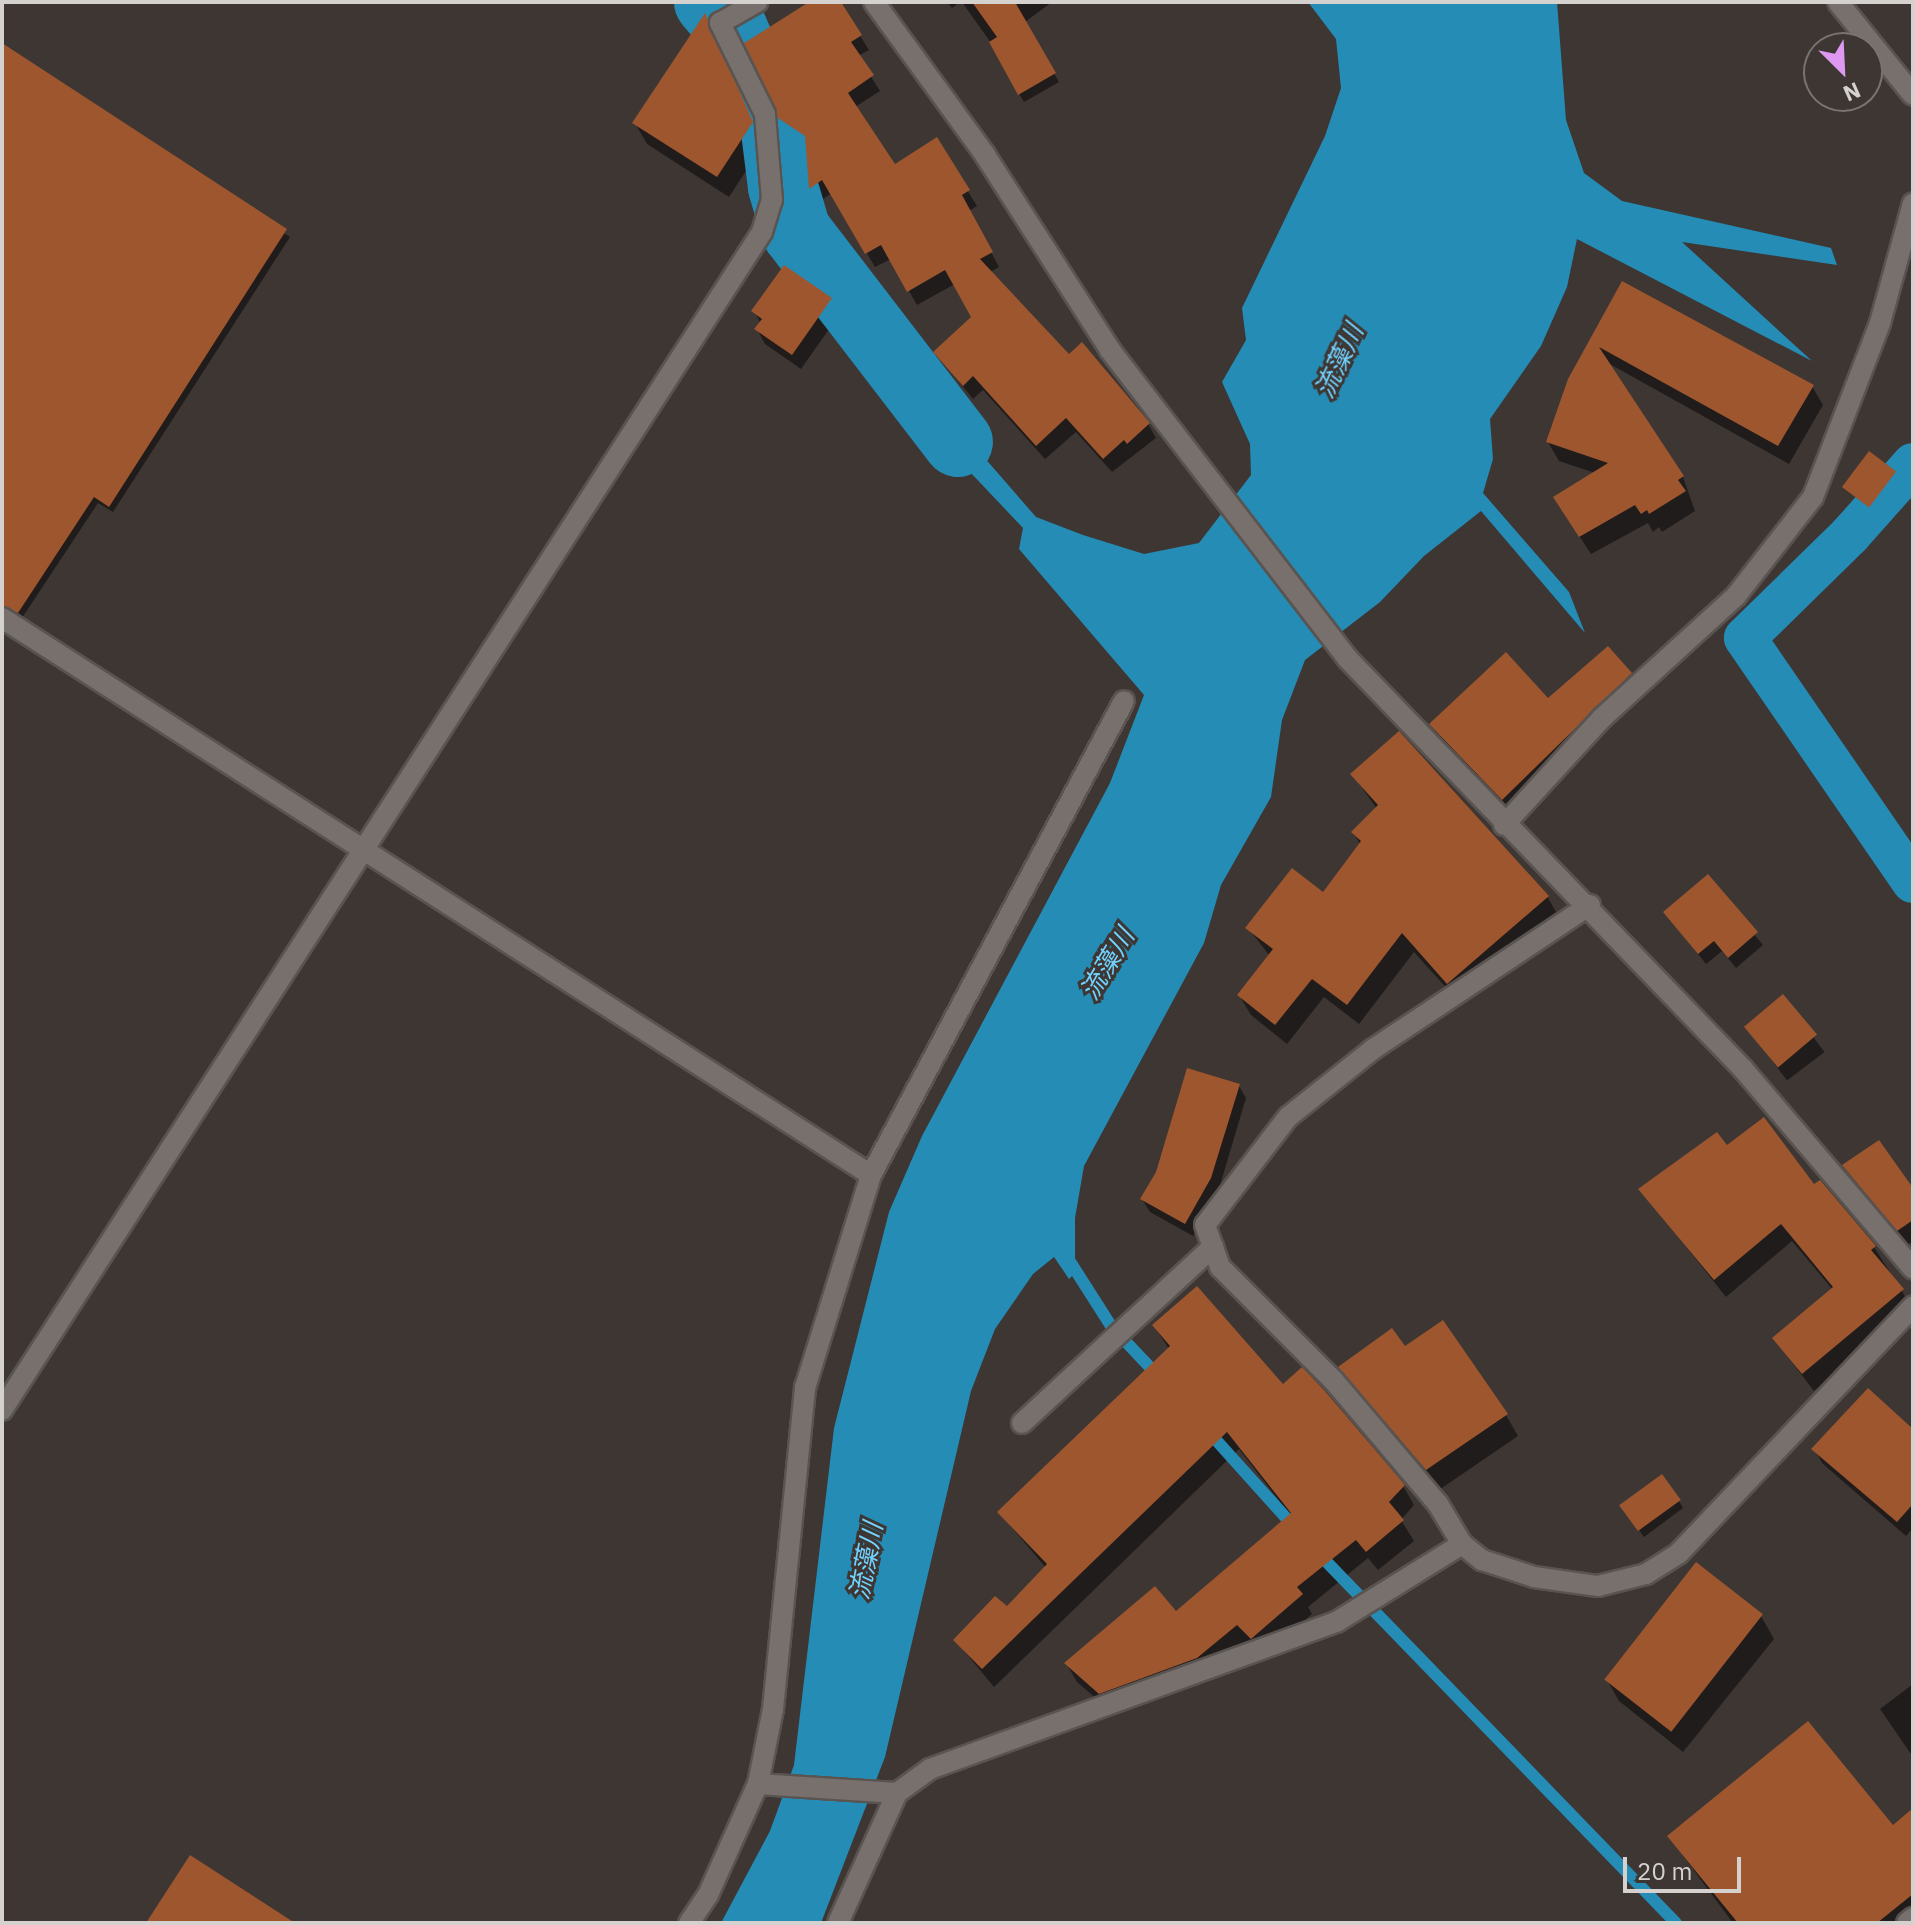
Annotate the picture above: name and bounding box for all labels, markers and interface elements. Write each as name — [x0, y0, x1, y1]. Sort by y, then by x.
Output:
north arrow — [1803, 32, 1883, 112]
text: N — [1839, 76, 1865, 109]
water label: 流藻川 — [1308, 319, 1370, 403]
water label: 流藻川 — [1074, 923, 1140, 1005]
water label: 流藻川 — [843, 1520, 889, 1602]
scale bar — [1627, 1841, 1745, 1891]
text: 20 m — [1637, 1855, 1692, 1887]

